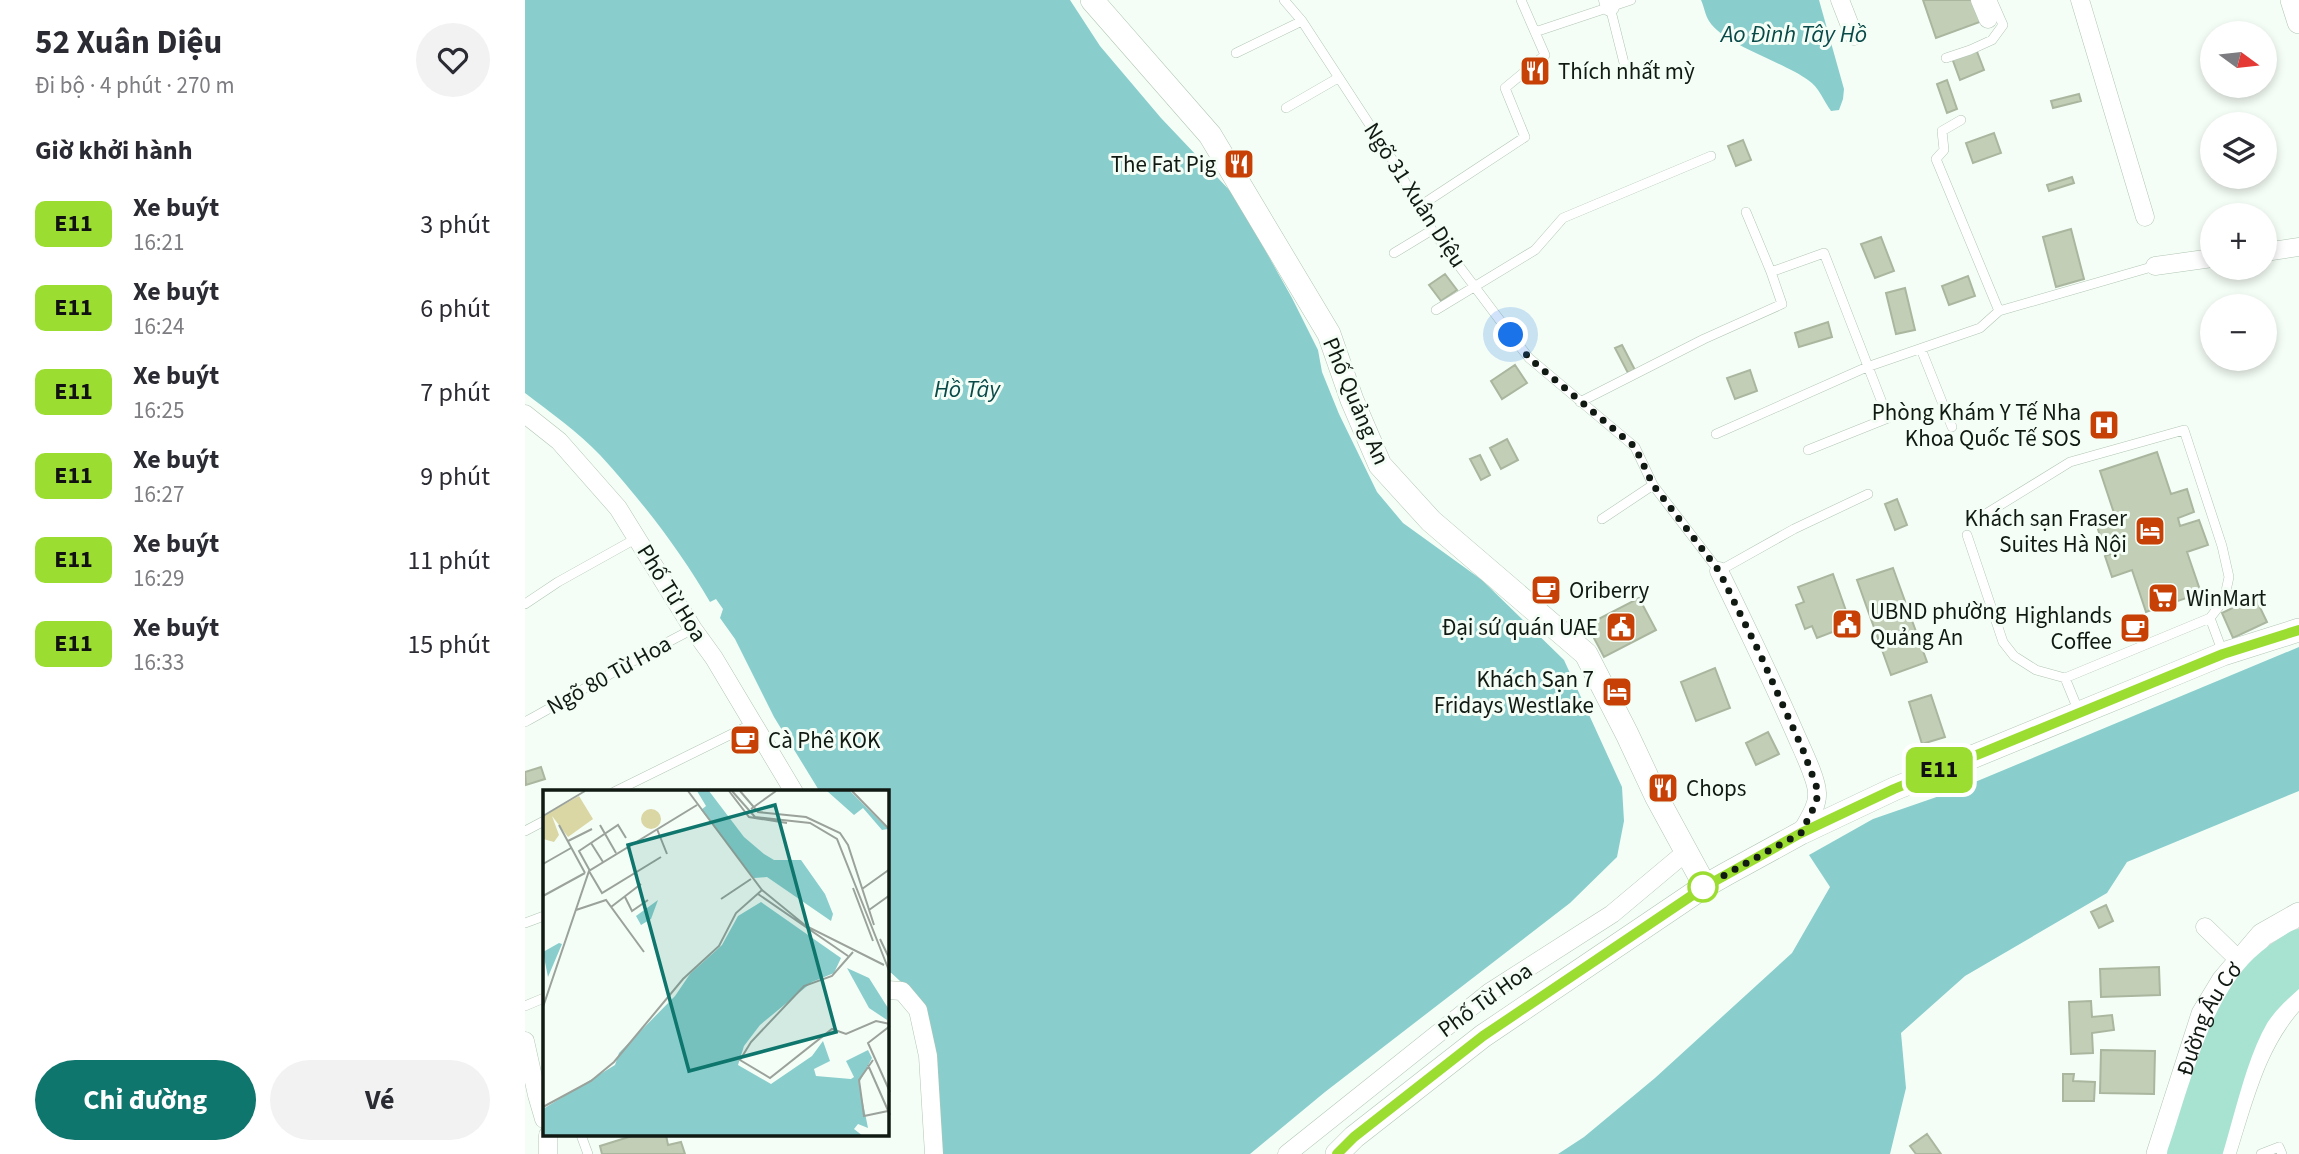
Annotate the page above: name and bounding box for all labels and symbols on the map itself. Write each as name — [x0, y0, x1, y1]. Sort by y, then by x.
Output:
water label: Ao Đình Tây Hồ — [1719, 17, 1867, 52]
north arrow — [2200, 21, 2277, 98]
restaurant icon: Thích nhất mỳ — [1518, 54, 1552, 88]
place label: Thích nhất mỳ — [1558, 55, 1695, 88]
street label: Ngõ 31 Xuân Diệu — [1356, 116, 1474, 274]
restaurant icon: The Fat Pig — [1222, 147, 1256, 181]
place label: The Fat Pig — [1111, 148, 1216, 181]
your location — [1493, 317, 1528, 352]
street label: Phố Quảng An — [1314, 332, 1398, 470]
water label: Hồ Tây — [934, 372, 1001, 407]
place label: Phòng Khám Y Tế Nha Khoa Quốc Tế SOS — [1872, 396, 2081, 455]
hospital icon: Phòng Khám Y Tế Nha Khoa Quốc Tế SOS — [2087, 408, 2121, 442]
place label: Khách sạn Fraser Suites Hà Nội — [1965, 502, 2128, 561]
hotel icon: Khách sạn Fraser Suites Hà Nội — [2133, 514, 2167, 548]
street label: Phố Từ Hoa — [629, 538, 715, 648]
cafe icon: Oriberry — [1529, 573, 1563, 607]
place label: Oriberry — [1569, 574, 1650, 607]
supermarket icon: WinMart — [2146, 581, 2180, 615]
place label: WinMart — [2186, 582, 2267, 615]
place label: UBND phường Quảng An — [1870, 595, 2007, 654]
place label: Highlands Coffee — [2015, 599, 2112, 658]
public building icon: UBND phường Quảng An — [1830, 607, 1864, 641]
public building icon: Đại sứ quán UAE — [1604, 610, 1638, 644]
place label: Đại sứ quán UAE — [1442, 611, 1598, 644]
cafe icon: Highlands Coffee — [2118, 611, 2152, 645]
street label: Ngõ 80 Từ Hoa — [541, 627, 677, 723]
place label: Khách Sạn 7 Fridays Westlake — [1434, 663, 1594, 722]
hotel icon: Khách Sạn 7 Fridays Westlake — [1600, 675, 1634, 709]
cafe icon: Cà Phê KOK — [728, 723, 762, 757]
place label: Cà Phê KOK — [768, 724, 881, 757]
line badge: E11 — [1899, 747, 1979, 793]
restaurant icon: Chops — [1646, 771, 1680, 805]
place label: Chops — [1686, 772, 1746, 805]
inset map — [543, 790, 889, 1136]
unlabelled marker — [1688, 872, 1718, 902]
street label: Phố Từ Hoa — [1431, 954, 1539, 1046]
street label: Đường Âu Cơ — [2168, 954, 2250, 1080]

